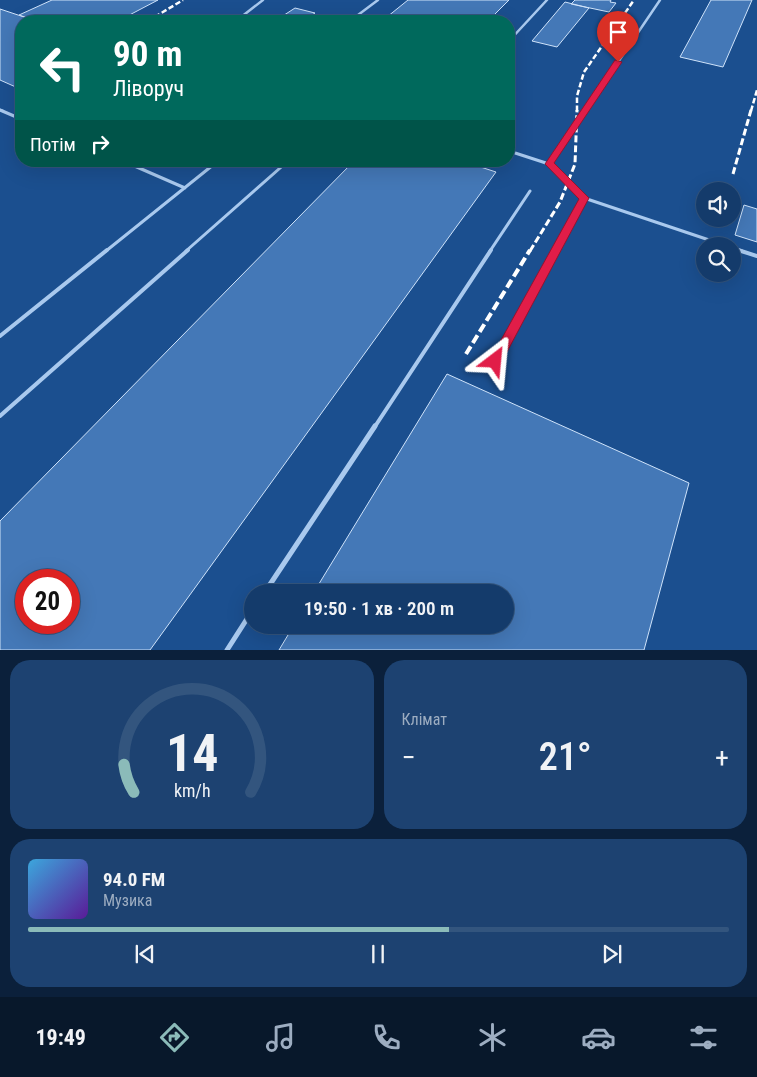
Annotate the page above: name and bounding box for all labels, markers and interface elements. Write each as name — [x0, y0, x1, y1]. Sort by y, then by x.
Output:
pin — [597, 11, 639, 62]
icon: arrive — [604, 18, 632, 46]
text: 90 m — [113, 34, 182, 75]
icon: left — [30, 35, 95, 100]
text: Ліворуч — [113, 76, 184, 101]
icon: right — [86, 130, 114, 158]
text: Потім — [30, 133, 76, 156]
map controls — [696, 182, 741, 282]
button: sound — [696, 182, 741, 227]
button: search — [696, 237, 741, 282]
position arrow — [468, 334, 520, 386]
speed limit sign: 20 — [15, 569, 80, 634]
text: 19:50 · 1 хв · 200 m — [304, 597, 454, 620]
text: Клімат — [402, 710, 447, 729]
text: 14 — [165, 723, 218, 784]
text: 21° — [539, 735, 592, 779]
text: − — [402, 741, 416, 774]
text: + — [715, 741, 729, 774]
text: km/h — [173, 780, 210, 801]
text: 94.0 FM — [103, 868, 165, 891]
text: Музика — [103, 891, 152, 910]
icon: previous — [131, 940, 159, 968]
icon: pause — [364, 940, 392, 968]
icon: next — [598, 940, 626, 968]
icon: directions — [157, 1020, 192, 1055]
icon: music — [263, 1020, 298, 1055]
icon: phone — [369, 1020, 404, 1055]
icon: climate — [475, 1020, 510, 1055]
icon: car — [581, 1020, 616, 1055]
icon: filters — [686, 1020, 721, 1055]
text: 19:49 — [35, 1025, 86, 1050]

